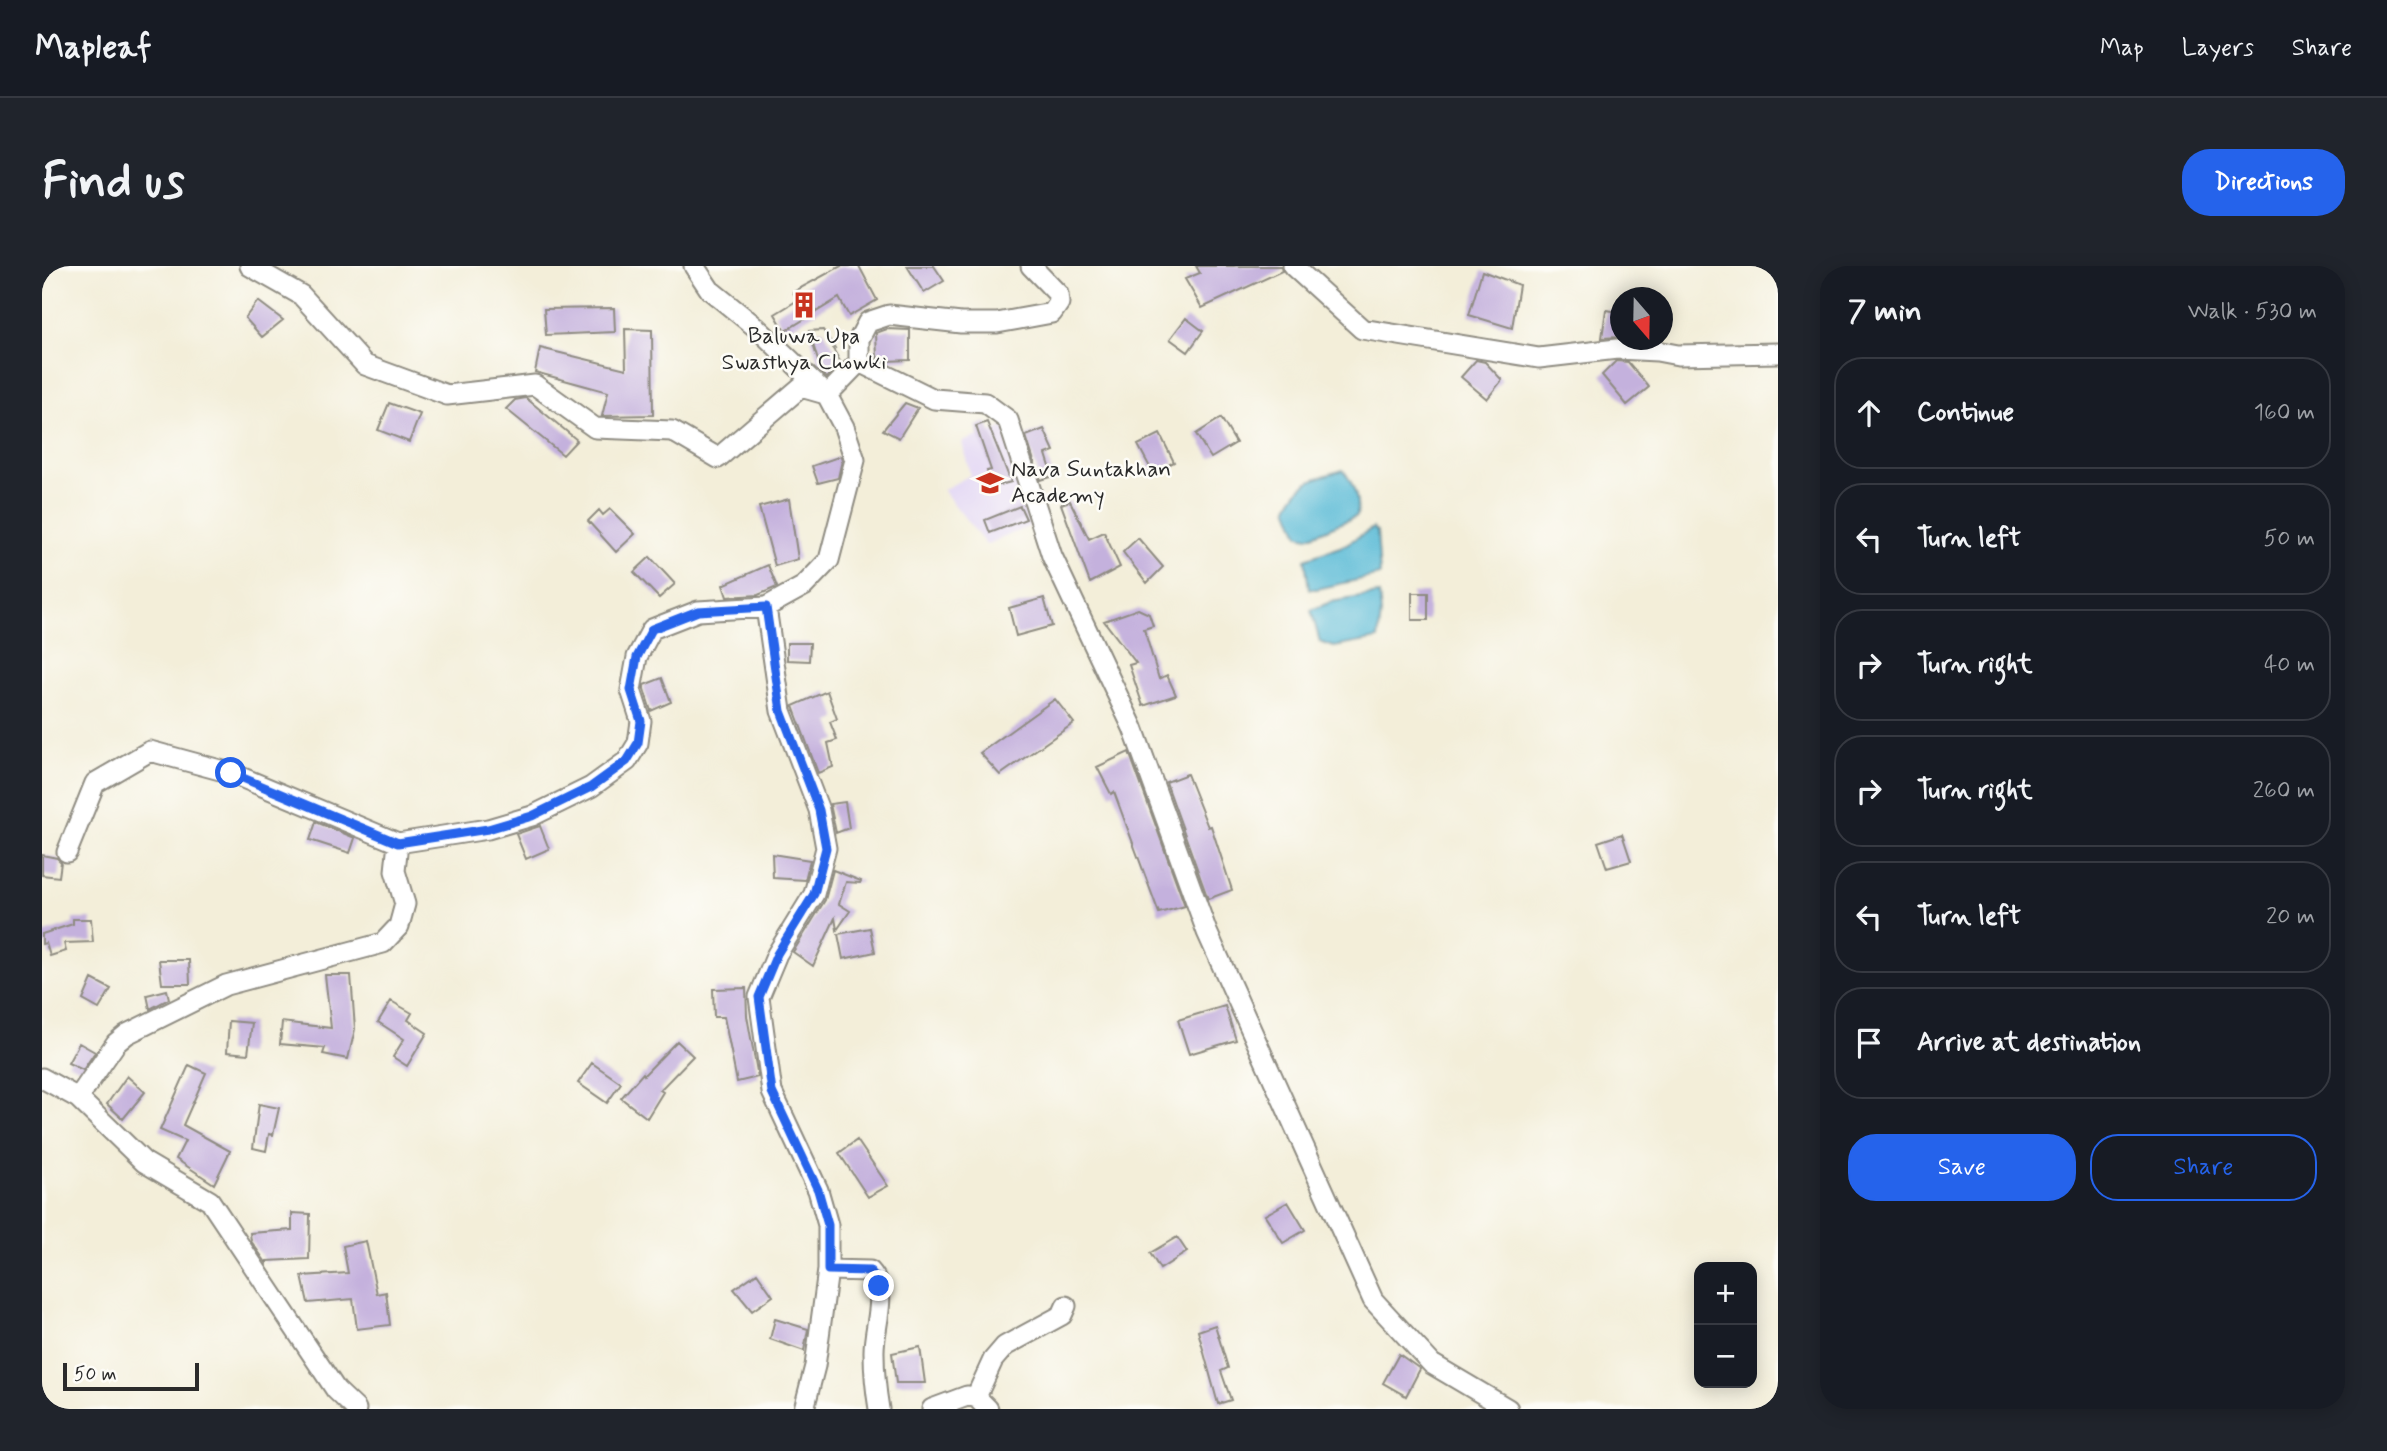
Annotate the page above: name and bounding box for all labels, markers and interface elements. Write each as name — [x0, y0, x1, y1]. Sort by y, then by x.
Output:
text: Mapleaf — [35, 26, 151, 70]
text: Map — [2100, 33, 2144, 64]
text: Layers — [2182, 33, 2254, 64]
text: Share — [2292, 33, 2352, 64]
button: Directions — [2182, 149, 2345, 216]
text: Find us — [42, 150, 185, 215]
north arrow — [1610, 287, 1673, 350]
building icon: Baluwa Upa Swasthya Chowki — [789, 290, 819, 320]
text: 7 min — [1848, 292, 1922, 331]
text: Walk · 530 m — [2188, 297, 2317, 327]
place label: Baluwa Upa Swasthya Chowki — [722, 322, 886, 378]
icon: ahead — [1850, 394, 1888, 432]
text: Continue — [1917, 396, 2014, 430]
text: 160 m — [2254, 398, 2315, 428]
place label: Nava Suntakhan Academy — [1011, 455, 1171, 511]
school or university icon: Nava Suntakhan Academy — [975, 468, 1005, 498]
icon: left — [1850, 520, 1888, 558]
text: Turn left — [1917, 522, 2021, 556]
text: 50 m — [2264, 524, 2315, 554]
icon: right — [1850, 646, 1888, 684]
text: Turn right — [1917, 648, 2033, 682]
text: 40 m — [2264, 650, 2315, 680]
route start — [215, 757, 246, 788]
icon: right — [1850, 772, 1888, 810]
text: Turn right — [1917, 774, 2033, 808]
text: 260 m — [2253, 776, 2315, 806]
icon: left — [1850, 898, 1888, 936]
text: Turn left — [1917, 900, 2021, 934]
text: 20 m — [2266, 902, 2315, 932]
icon: arrive — [1850, 1024, 1888, 1062]
text: Arrive at destination — [1917, 1026, 2141, 1060]
button: Save — [1848, 1134, 2076, 1201]
button: Share — [2090, 1134, 2317, 1201]
map controls — [1694, 1262, 1757, 1388]
button: + — [1694, 1262, 1757, 1325]
route end — [863, 1270, 894, 1301]
button: − — [1694, 1325, 1757, 1388]
scale bar — [63, 1360, 200, 1392]
text: 50 m — [74, 1362, 117, 1387]

